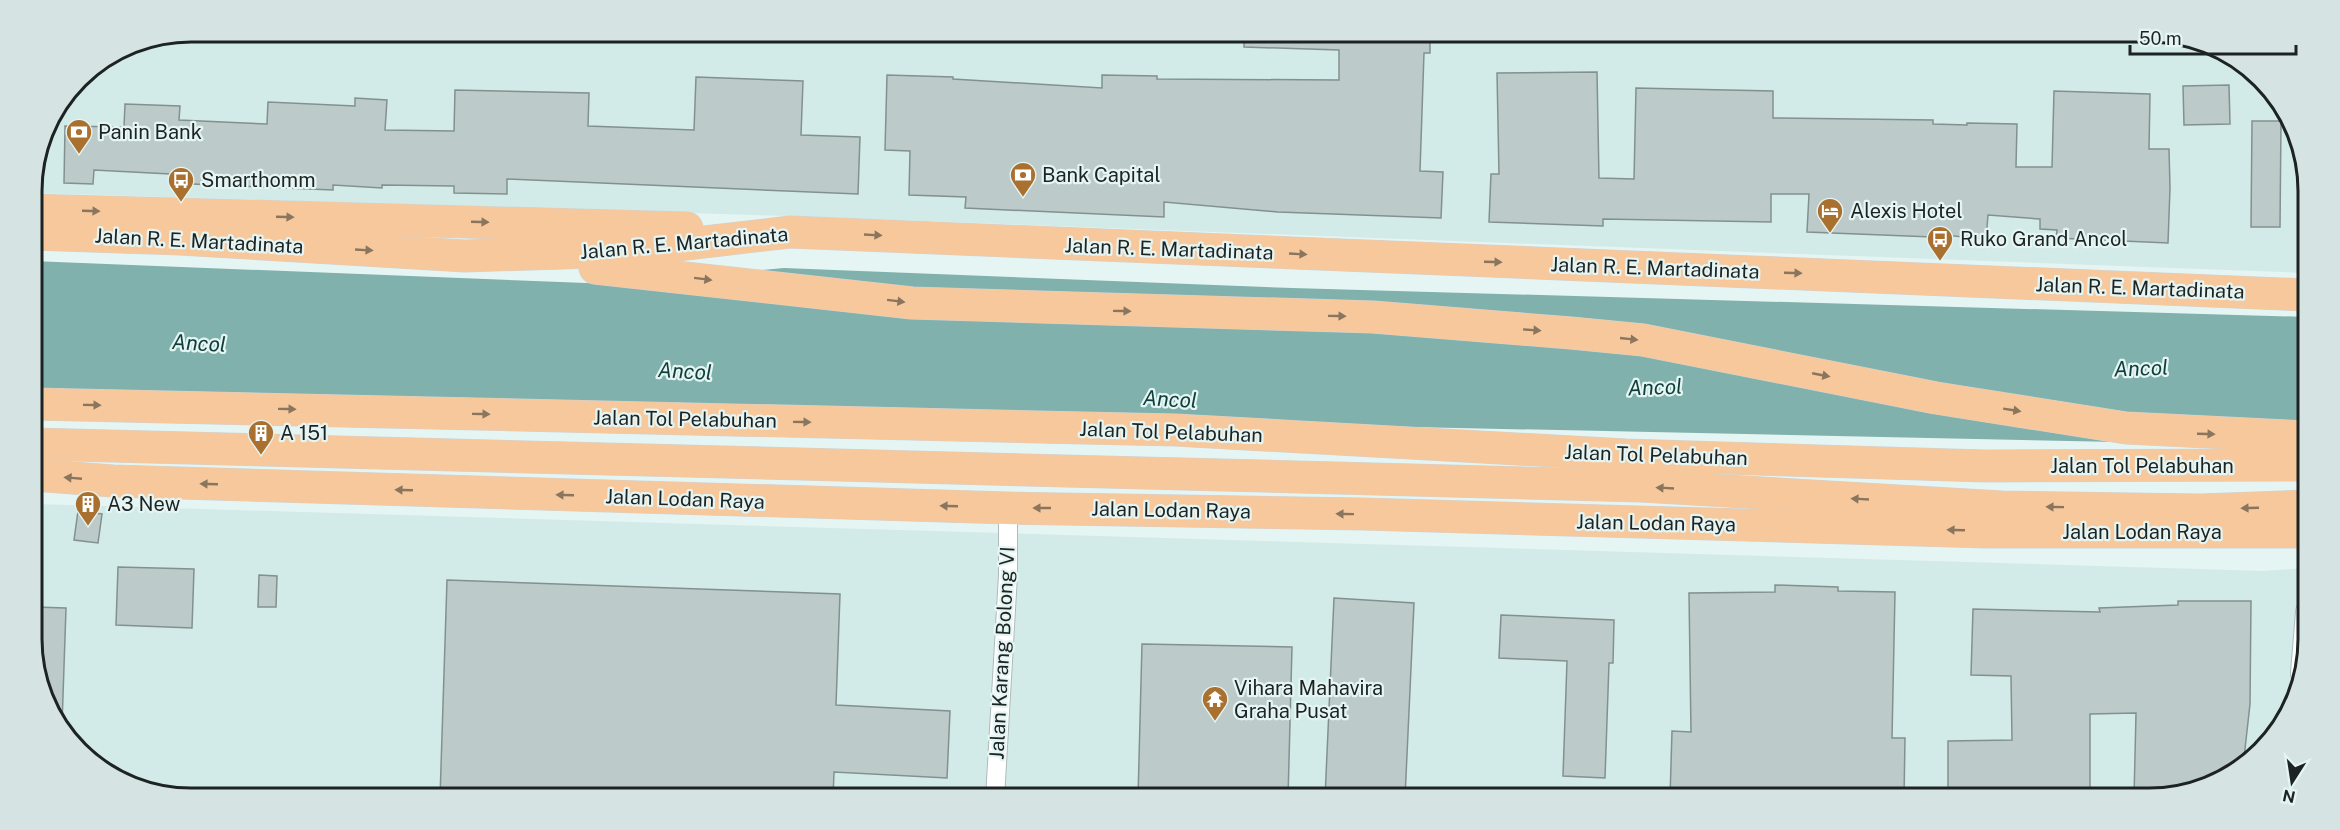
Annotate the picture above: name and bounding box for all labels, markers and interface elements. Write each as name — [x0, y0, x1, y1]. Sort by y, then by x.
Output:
scale bar — [2130, 18, 2296, 56]
text: 50 m — [2139, 28, 2182, 49]
bank icon: Panin Bank — [64, 117, 94, 155]
place label: Panin Bank — [98, 120, 202, 144]
bank icon: Bank Capital — [1008, 160, 1038, 198]
place label: Bank Capital — [1042, 163, 1161, 187]
bus stop icon: Smarthomm — [166, 165, 196, 203]
place label: Smarthomm — [201, 168, 315, 192]
hotel icon: Alexis Hotel — [1815, 196, 1845, 234]
place label: Alexis Hotel — [1850, 199, 1962, 223]
one-way arrow — [81, 207, 100, 216]
one-way arrow — [276, 212, 295, 221]
one-way arrow — [471, 217, 490, 227]
street label: Jalan R. E. Martadinata — [579, 222, 789, 264]
street label: Jalan R. E. Martadinata — [94, 224, 304, 258]
bus stop icon: Ruko Grand Ancol — [1925, 224, 1955, 262]
place label: Ruko Grand Ancol — [1960, 227, 2127, 251]
one-way arrow — [863, 231, 882, 240]
street label: Jalan R. E. Martadinata — [1064, 233, 1274, 265]
one-way arrow — [354, 245, 373, 254]
one-way arrow — [1289, 250, 1308, 259]
street label: Jalan R. E. Martadinata — [1550, 252, 1760, 284]
one-way arrow — [1484, 257, 1503, 266]
one-way arrow — [1784, 268, 1803, 277]
street label: Jalan R. E. Martadinata — [2035, 272, 2245, 304]
one-way arrow — [693, 274, 712, 284]
one-way arrow — [887, 297, 906, 306]
one-way arrow — [1112, 306, 1131, 316]
one-way arrow — [1328, 312, 1347, 321]
one-way arrow — [1523, 325, 1542, 334]
water label: Ancol — [171, 329, 227, 357]
one-way arrow — [1620, 334, 1639, 344]
water label: Ancol — [2113, 355, 2169, 381]
water label: Ancol — [657, 357, 713, 385]
one-way arrow — [1811, 371, 1830, 380]
water label: Ancol — [1627, 374, 1683, 400]
water label: Ancol — [1142, 385, 1198, 413]
one-way arrow — [82, 400, 101, 410]
one-way arrow — [277, 405, 296, 414]
street label: Jalan Tol Pelabuhan — [593, 405, 777, 433]
one-way arrow — [2003, 406, 2022, 415]
one-way arrow — [472, 409, 491, 419]
one-way arrow — [793, 417, 812, 426]
street label: Jalan Tol Pelabuhan — [1079, 417, 1263, 447]
building icon: A 151 — [246, 418, 276, 456]
place label: A 151 — [280, 421, 328, 445]
one-way arrow — [2196, 429, 2215, 439]
street label: Jalan Tol Pelabuhan — [1564, 440, 1748, 470]
street label: Jalan Tol Pelabuhan — [2050, 454, 2234, 478]
one-way arrow — [63, 473, 82, 483]
one-way arrow — [200, 480, 219, 489]
one-way arrow — [1656, 483, 1675, 492]
street label: Jalan Lodan Raya — [605, 484, 765, 514]
one-way arrow — [395, 486, 414, 495]
building icon: A3 New — [73, 489, 103, 527]
one-way arrow — [556, 490, 575, 500]
place label: A3 New — [107, 492, 181, 516]
one-way arrow — [1850, 494, 1869, 503]
street label: Jalan Lodan Raya — [1091, 497, 1251, 523]
one-way arrow — [940, 502, 959, 511]
one-way arrow — [1032, 503, 1051, 513]
one-way arrow — [2045, 503, 2064, 512]
one-way arrow — [2240, 504, 2259, 513]
one-way arrow — [1336, 509, 1355, 518]
street label: Jalan Lodan Raya — [1576, 510, 1736, 536]
street label: Jalan Lodan Raya — [2062, 520, 2222, 544]
one-way arrow — [1946, 525, 1965, 534]
street label: Jalan Karang Bolong VI — [984, 546, 1020, 760]
place label: Vihara Mahavira Graha Pusat — [1234, 676, 1383, 723]
temple icon: Vihara Mahavira Graha Pusat — [1200, 684, 1230, 722]
north arrow — [2262, 752, 2322, 812]
text: N — [2281, 786, 2297, 807]

